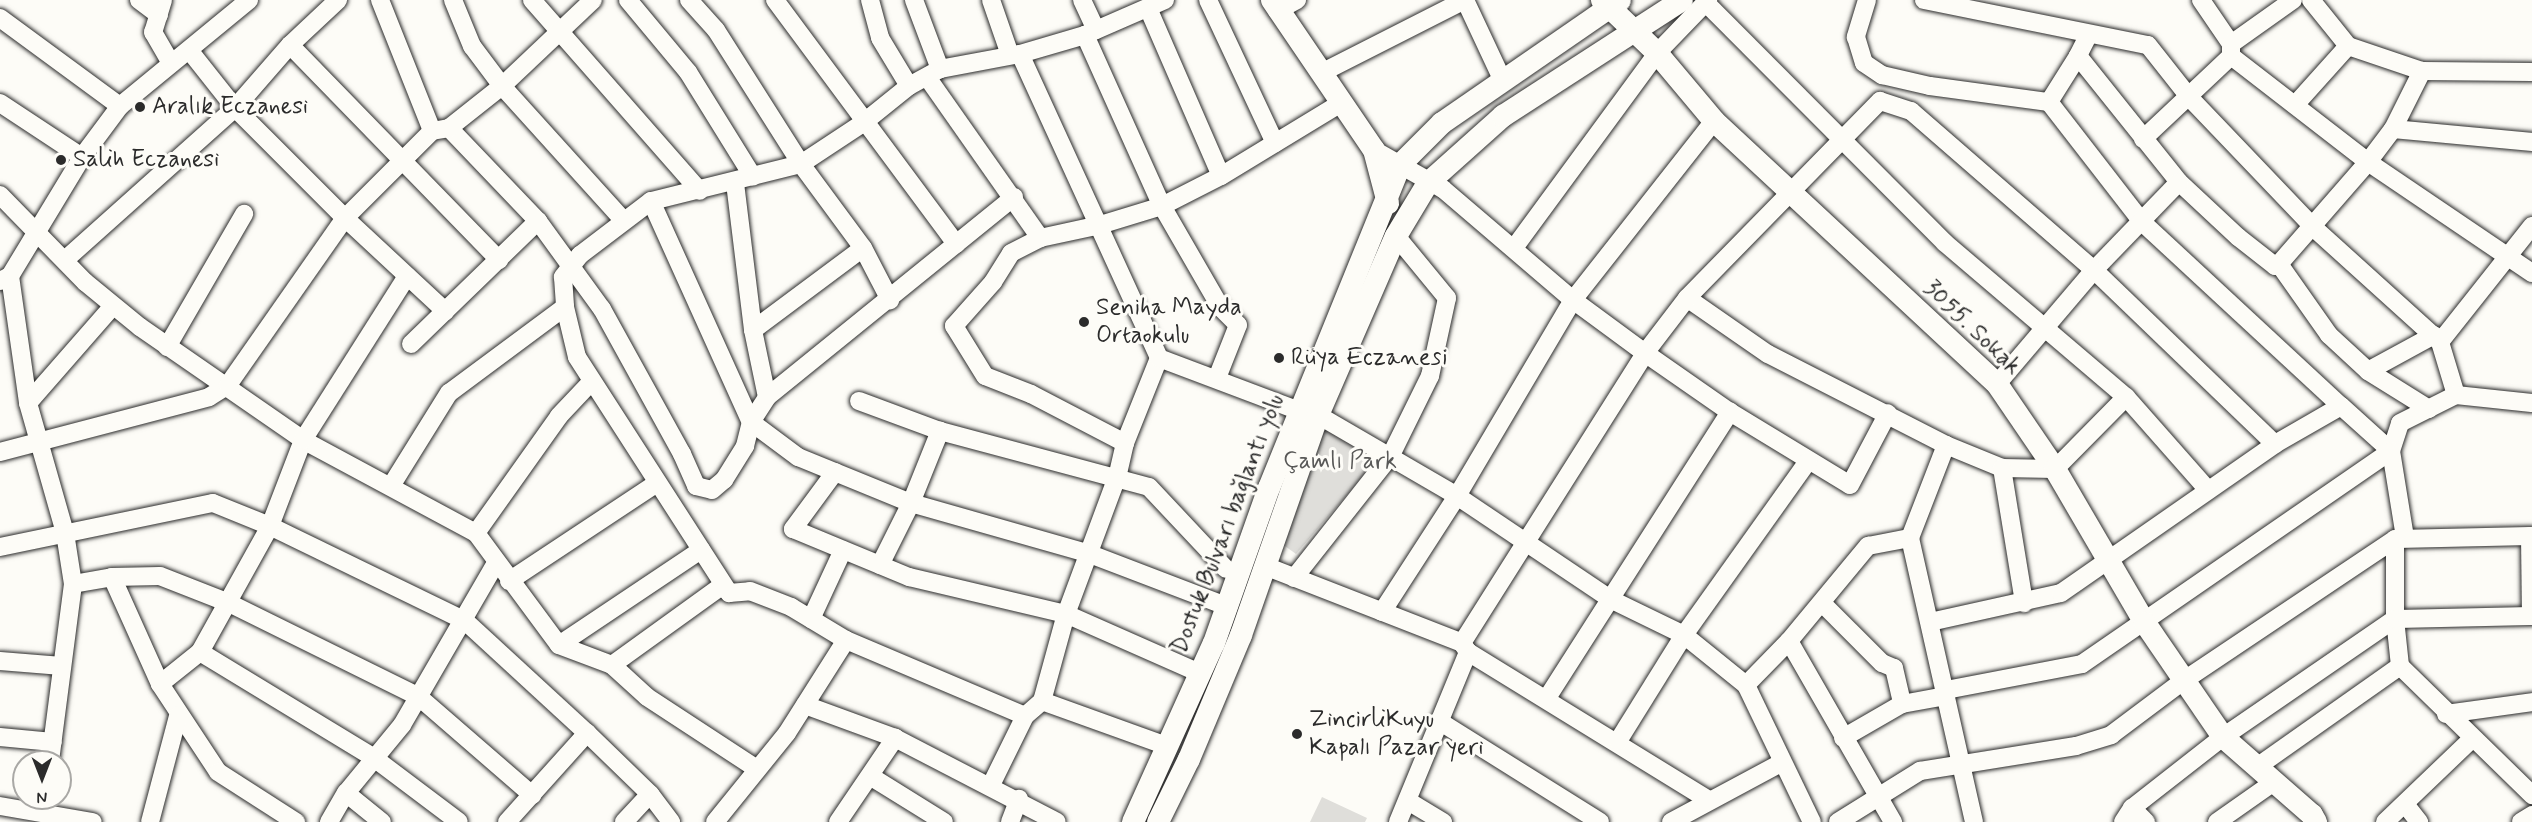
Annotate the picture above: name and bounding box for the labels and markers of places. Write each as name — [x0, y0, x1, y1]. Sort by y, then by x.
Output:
place label: Aralık Eczanesi — [152, 93, 315, 121]
marker: Aralık Eczanesi — [133, 100, 147, 114]
place label: Salih Eczanesi — [73, 146, 226, 174]
marker: Salih Eczanesi — [54, 153, 68, 167]
place label: Seniha Mayda Ortaokulu — [1096, 294, 1242, 350]
marker: Seniha Mayda Ortaokulu — [1077, 315, 1091, 329]
place label: Rüya Eczanesi — [1291, 344, 1441, 372]
marker: Rüya Eczanesi — [1272, 351, 1286, 365]
place label: ZincirliKuyu Kapalı Pazar yeri — [1309, 706, 1484, 762]
marker: ZincirliKuyu Kapalı Pazar yeri — [1290, 727, 1304, 741]

